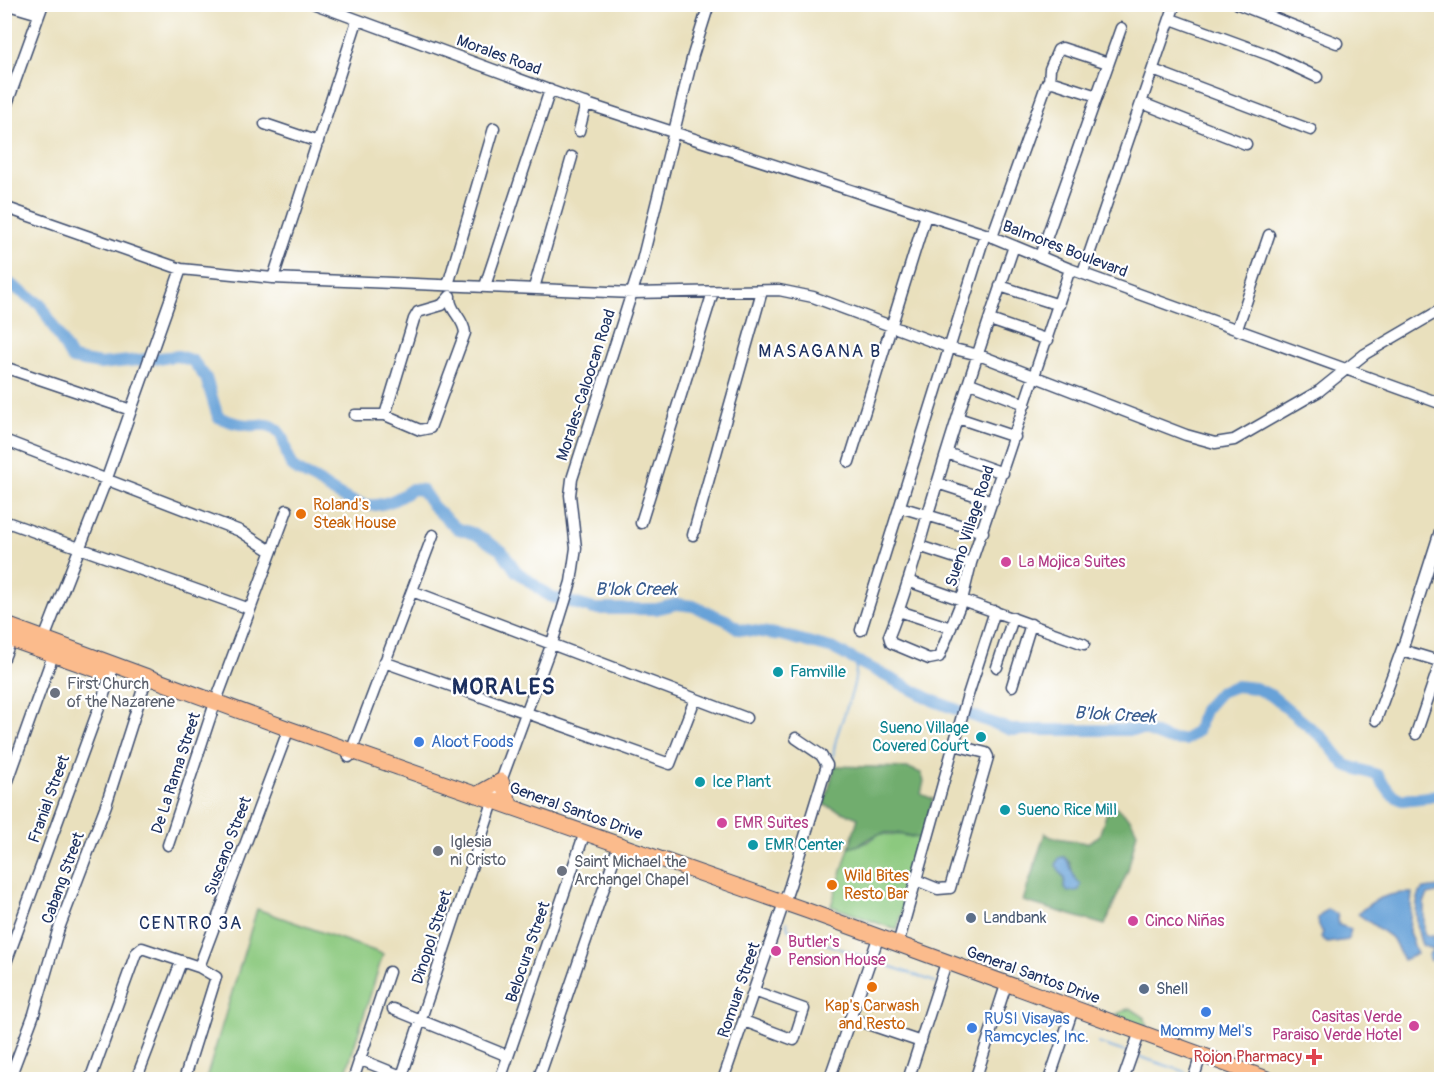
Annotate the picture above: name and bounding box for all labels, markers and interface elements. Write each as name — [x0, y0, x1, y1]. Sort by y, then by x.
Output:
street label: Morales Road — [454, 30, 544, 80]
street label: Balmores Boulevard — [1000, 216, 1130, 282]
street label: Morales-Caloocan Road — [552, 307, 620, 463]
district label: MASAGANA B — [758, 340, 882, 363]
street label: Sueno Village Road — [941, 463, 999, 589]
place label: Roland's Steak House — [313, 495, 396, 533]
marker: Roland's Steak House — [294, 507, 308, 521]
place label: La Mojica Suites — [1018, 552, 1125, 572]
marker: La Mojica Suites — [999, 555, 1013, 569]
water label: B'lok Creek — [595, 578, 678, 601]
place label: Famville — [790, 662, 846, 682]
marker: Famville — [771, 665, 785, 679]
district label: MORALES — [452, 673, 556, 701]
place label: First Church of the Nazarene — [67, 674, 175, 712]
marker: First Church of the Nazarene — [48, 686, 62, 700]
water label: B'lok Creek — [1074, 701, 1158, 729]
street label: De La Rama Street — [147, 709, 205, 836]
place label: Sueno Village Covered Court — [872, 718, 970, 756]
marker: Sueno Village Covered Court — [974, 730, 988, 744]
place label: Aloot Foods — [431, 732, 513, 752]
marker: Aloot Foods — [412, 735, 426, 749]
street label: Franial Street — [24, 752, 74, 846]
place label: Ice Plant — [712, 772, 771, 792]
marker: Ice Plant — [693, 775, 707, 789]
street label: General Santos Drive — [507, 778, 646, 844]
street label: Suscano Street — [200, 793, 256, 898]
place label: Sueno Rice Mill — [1017, 800, 1117, 820]
marker: Sueno Rice Mill — [998, 803, 1012, 817]
place label: EMR Suites — [734, 813, 808, 833]
marker: EMR Suites — [715, 816, 729, 830]
street label: Cabang Street — [37, 829, 89, 927]
place label: Iglesia ni Cristo — [450, 832, 506, 870]
place label: EMR Center — [765, 835, 844, 855]
marker: EMR Center — [746, 838, 760, 852]
marker: Iglesia ni Cristo — [431, 844, 445, 858]
place label: Saint Michael the Archangel Chapel — [574, 852, 689, 890]
marker: Saint Michael the Archangel Chapel — [555, 864, 569, 878]
place label: Wild Bites Resto Bar — [844, 866, 909, 904]
marker: Wild Bites Resto Bar — [825, 878, 839, 892]
street label: Dinopol Street — [407, 887, 457, 987]
street label: Belocura Street — [501, 898, 555, 1005]
place label: Landbank — [983, 908, 1047, 928]
marker: Landbank — [964, 911, 978, 925]
place label: Cinco Niñas — [1145, 911, 1224, 931]
district label: CENTRO 3A — [139, 912, 243, 935]
marker: Cinco Niñas — [1126, 914, 1140, 928]
place label: Butler's Pension House — [788, 932, 886, 970]
street label: Romuar Street — [713, 939, 765, 1040]
street label: General Santos Drive — [964, 942, 1103, 1008]
marker: Butler's Pension House — [769, 944, 783, 958]
place label: Shell — [1156, 979, 1188, 999]
marker: Kap's Carwash and Resto — [865, 980, 879, 994]
marker: Shell — [1137, 982, 1151, 996]
place label: Kap's Carwash and Resto — [825, 996, 919, 1034]
marker: Mommy Mel's — [1199, 1005, 1213, 1019]
place label: Casitas Verde Paraiso Verde Hotel — [1272, 1007, 1402, 1045]
place label: RUSI Visayas Ramcycles, Inc. — [984, 1009, 1089, 1047]
marker: Casitas Verde Paraiso Verde Hotel — [1407, 1019, 1421, 1033]
marker: RUSI Visayas Ramcycles, Inc. — [965, 1021, 979, 1035]
place label: Mommy Mel's — [1160, 1021, 1252, 1041]
place label: Rojon Pharmacy — [1193, 1047, 1302, 1067]
marker: Rojon Pharmacy — [1307, 1050, 1321, 1064]

